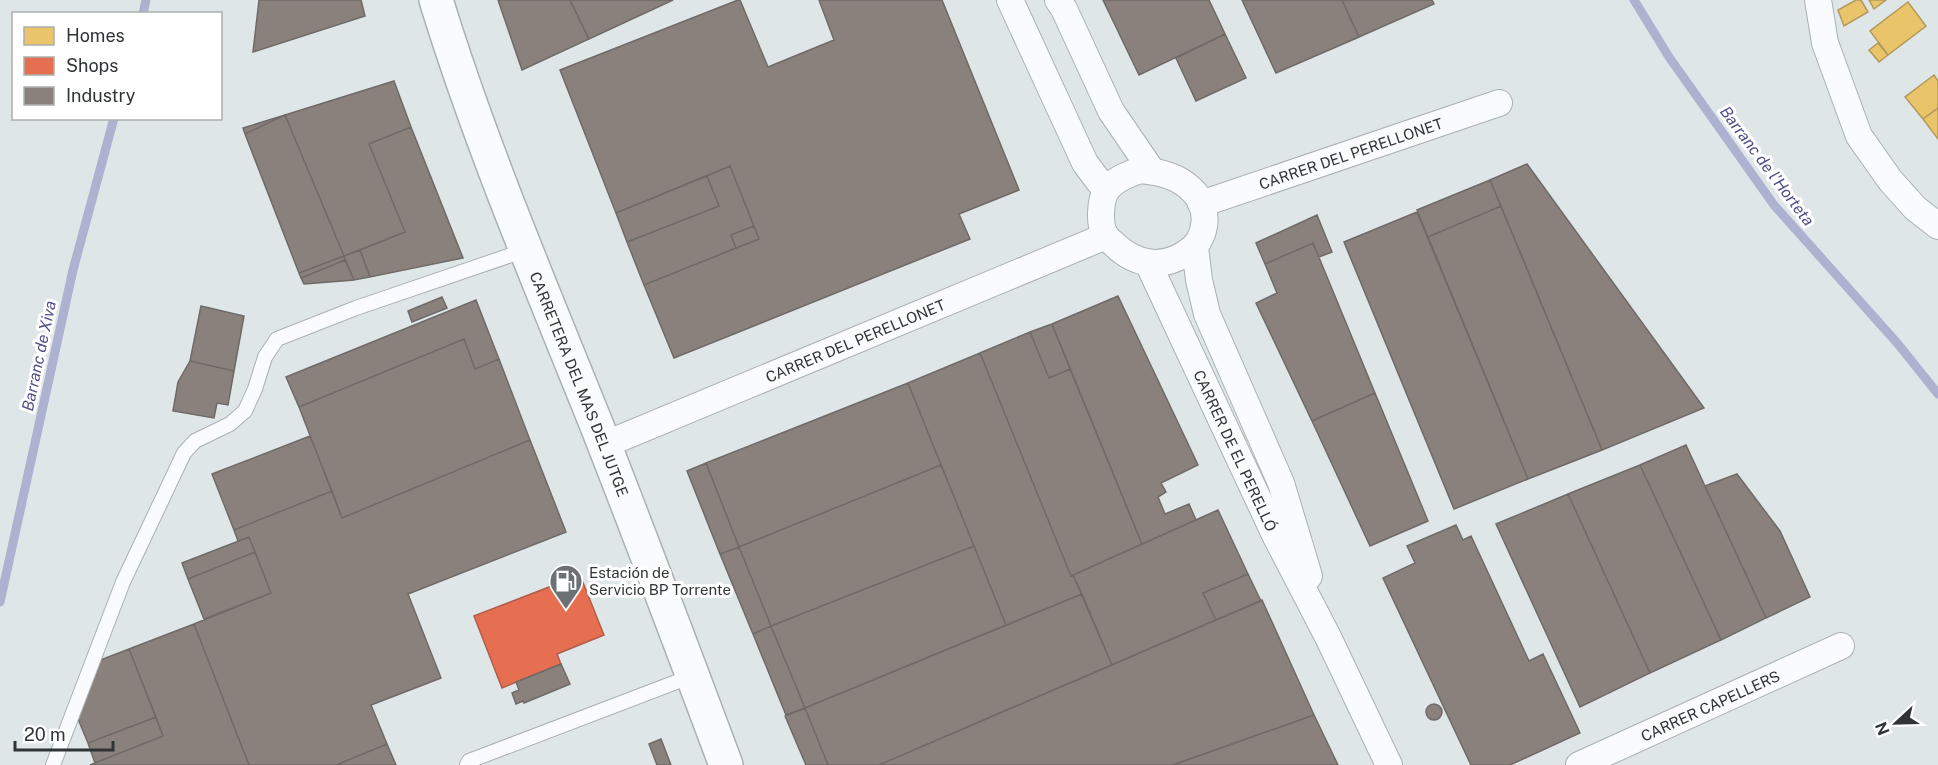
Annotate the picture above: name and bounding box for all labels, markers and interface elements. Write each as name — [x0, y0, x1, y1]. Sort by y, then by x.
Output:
legend — [12, 12, 222, 120]
text: Homes — [66, 25, 125, 46]
text: Shops — [66, 55, 118, 76]
text: Industry — [66, 85, 136, 106]
water label: Barranc de l'Horteta — [1716, 103, 1818, 229]
street label: CARRER DEL PERELLONET — [1257, 114, 1445, 192]
street label: CARRETERA DEL MAS DEL JUTGE — [527, 269, 632, 499]
street label: CARRER DEL PERELLONET — [763, 296, 947, 385]
water label: Barranc de Xiva — [18, 299, 60, 413]
street label: CARRER DE EL PERELLÓ — [1191, 367, 1281, 534]
fuel station icon: Estación de Servicio BP Torrente — [548, 563, 584, 610]
place label: Estación de Servicio BP Torrente — [589, 564, 731, 598]
street label: CARRER CAPELLERS — [1638, 667, 1782, 744]
north arrow — [1866, 693, 1926, 753]
scale bar — [15, 714, 112, 752]
text: N — [1871, 719, 1894, 738]
text: 20 m — [24, 724, 66, 745]

